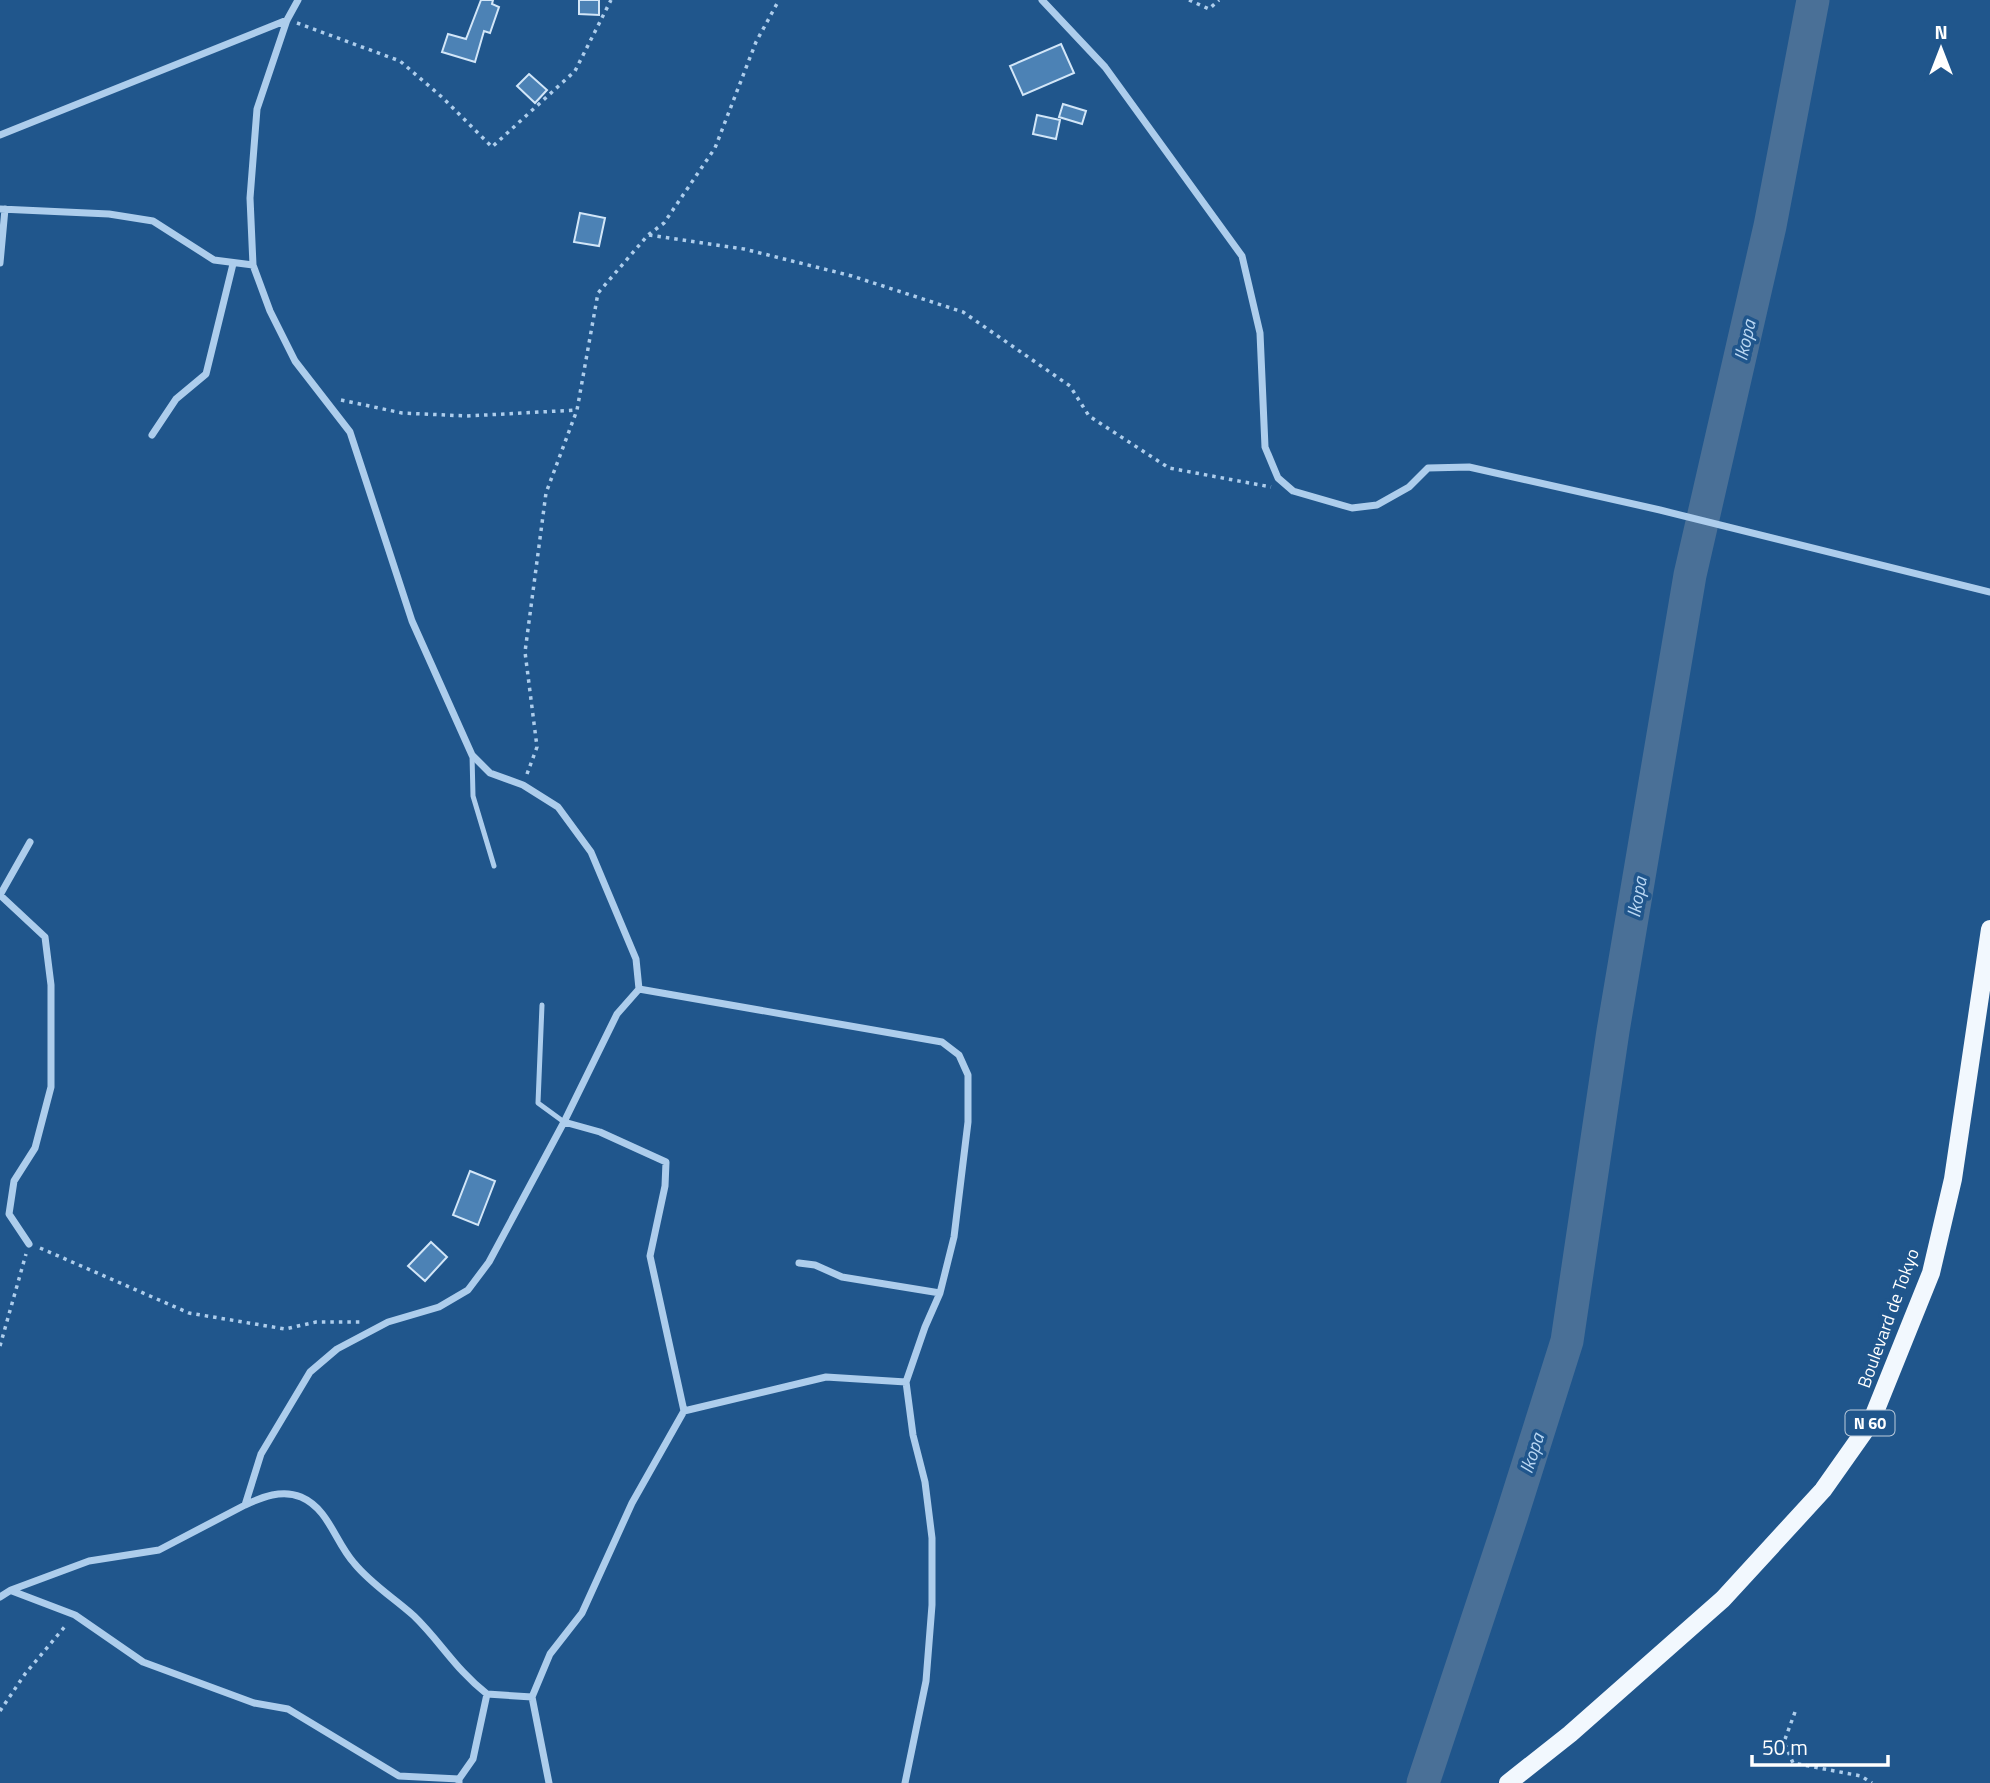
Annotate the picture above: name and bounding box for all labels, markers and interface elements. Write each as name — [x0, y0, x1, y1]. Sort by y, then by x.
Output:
north arrow — [1906, 14, 1976, 84]
text: N — [1934, 17, 1948, 46]
water label: Ikopa — [1725, 315, 1763, 363]
water label: Ikopa — [1618, 873, 1654, 920]
street label: Boulevard de Tokyo — [1850, 1244, 1926, 1392]
road number: N 60 — [1846, 1410, 1895, 1436]
water label: Ikopa — [1511, 1428, 1552, 1477]
scale bar — [1752, 1724, 1888, 1768]
text: 50 m — [1762, 1731, 1808, 1763]

